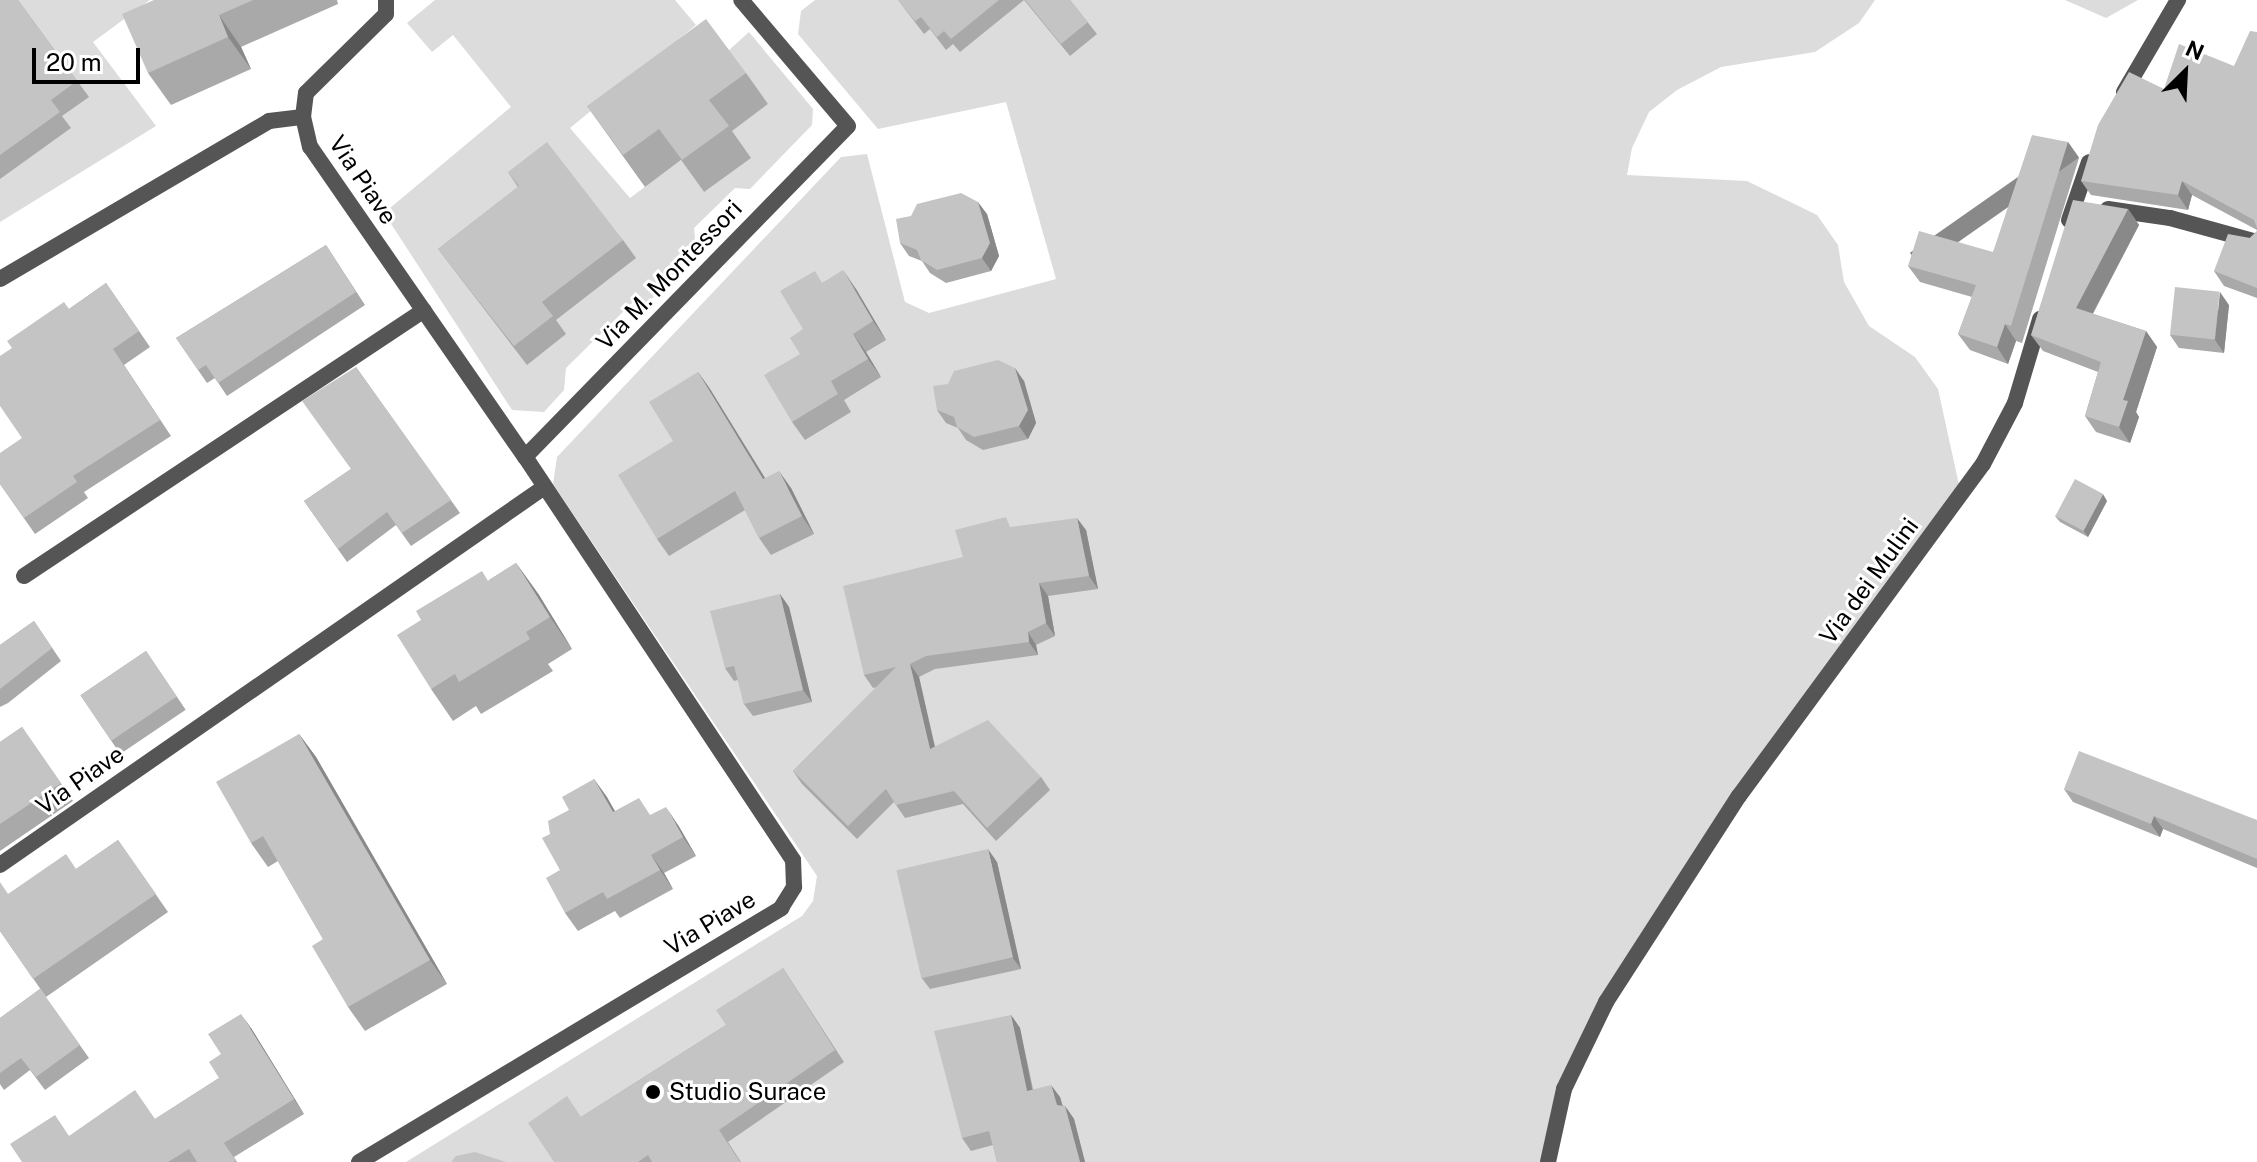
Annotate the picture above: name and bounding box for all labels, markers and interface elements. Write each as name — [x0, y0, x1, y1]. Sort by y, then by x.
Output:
scale bar — [36, 32, 144, 82]
north arrow — [2145, 32, 2225, 112]
text: N — [2182, 35, 2208, 65]
text: 20 m — [46, 48, 102, 76]
street label: Via Piave — [323, 130, 403, 230]
street label: Via M. Montessori — [590, 194, 748, 356]
street label: Via dei Mulini — [1813, 512, 1925, 650]
street label: Via Piave — [30, 739, 130, 821]
street label: Via Piave — [659, 885, 761, 961]
place label: Studio Surace — [669, 1078, 827, 1106]
marker: Studio Surace — [644, 1083, 662, 1101]

